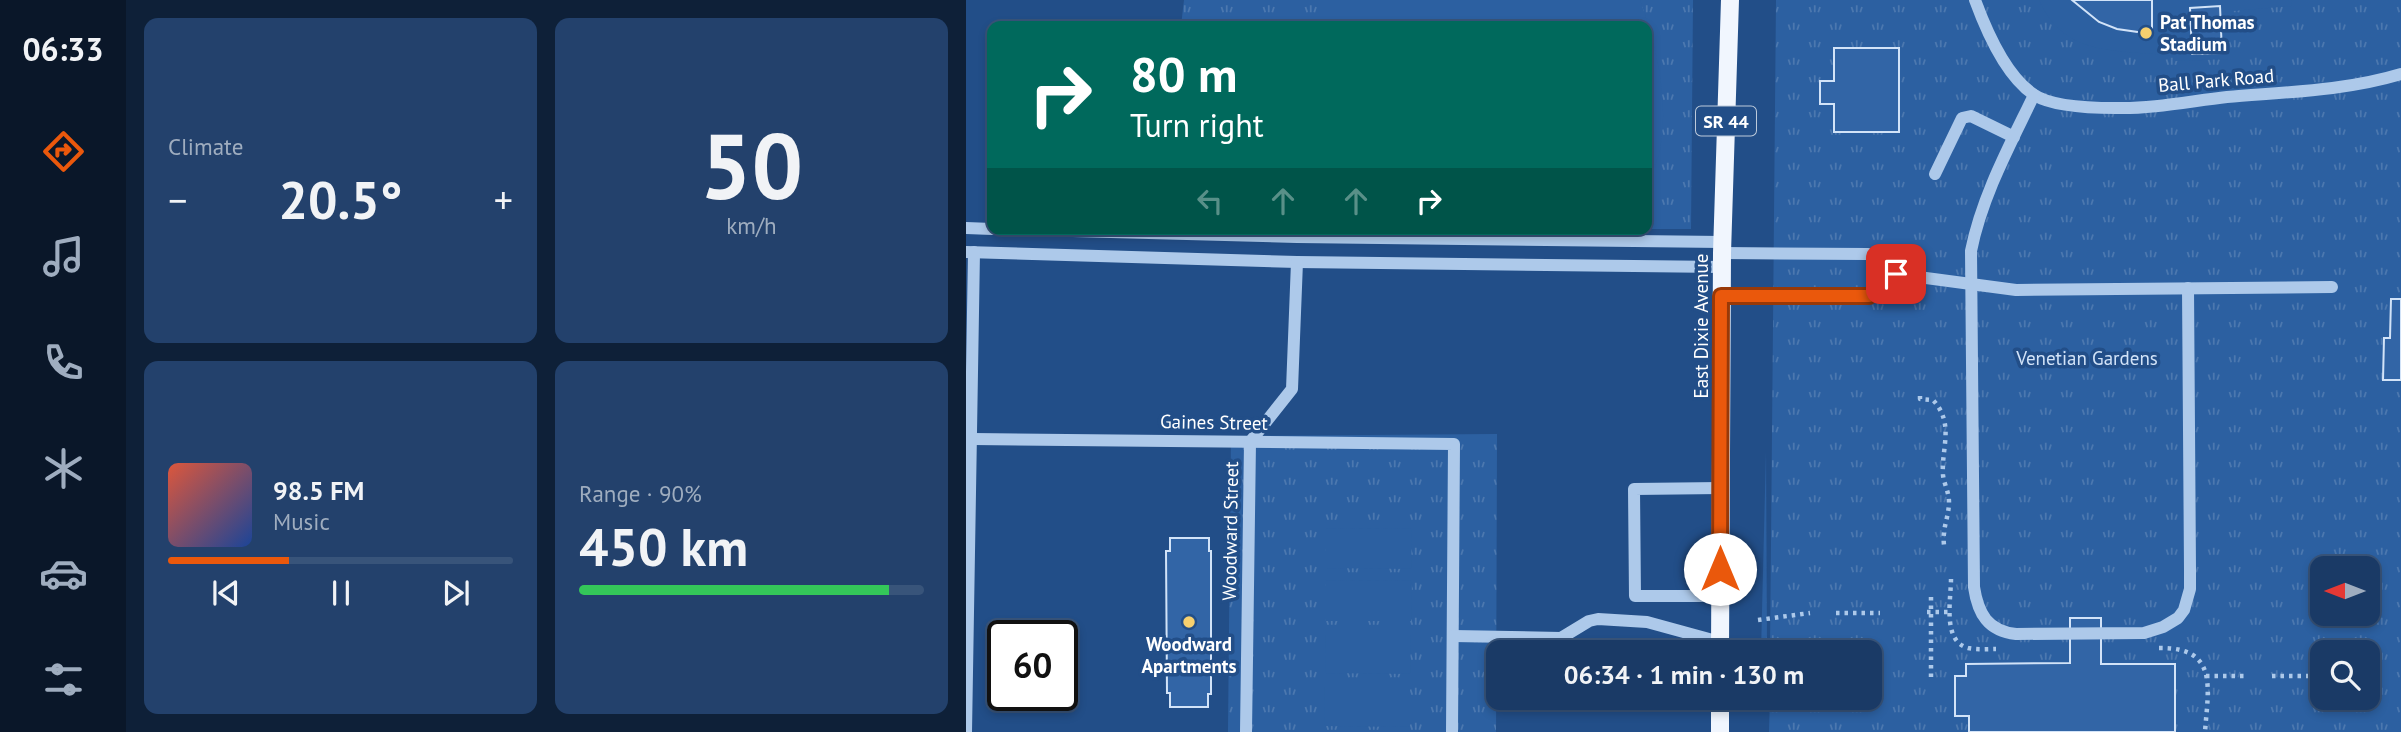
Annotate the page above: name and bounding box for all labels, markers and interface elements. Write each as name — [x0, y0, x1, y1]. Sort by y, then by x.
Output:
place label: Pat Thomas Stadium — [2160, 10, 2255, 56]
marker: Pat Thomas Stadium — [2138, 25, 2154, 41]
text: 06:33 — [22, 28, 104, 70]
text: 80 m — [1130, 42, 1237, 106]
icon: right — [1015, 49, 1106, 140]
street label: Ball Park Road — [2157, 63, 2275, 97]
text: Turn right — [1130, 104, 1264, 146]
text: 50 — [700, 106, 803, 224]
road number: SR 44 — [1696, 106, 1756, 136]
icon: directions — [39, 127, 88, 176]
text: Climate — [168, 132, 243, 161]
text: 20.5° — [279, 166, 402, 233]
text: − — [168, 175, 187, 224]
text: + — [494, 175, 513, 224]
icon: left — [1191, 182, 1229, 220]
icon: ahead — [1264, 182, 1302, 220]
icon: ahead — [1337, 182, 1375, 220]
icon: right — [1410, 182, 1448, 220]
text: km/h — [726, 211, 777, 240]
icon: music — [39, 232, 88, 281]
pin — [1866, 244, 1926, 304]
street label: East Dixie Avenue — [1689, 254, 1713, 398]
icon: arrive — [1877, 255, 1915, 293]
icon: phone — [39, 338, 88, 387]
park label: Venetian Gardens — [2015, 346, 2158, 370]
street label: Gaines Street — [1160, 409, 1269, 435]
icon: climate — [39, 444, 88, 493]
street label: Woodward Street — [1217, 461, 1243, 601]
text: 98.5 FM — [273, 474, 364, 507]
text: Range · 90% — [579, 479, 702, 508]
text: Music — [273, 507, 330, 536]
text: 450 km — [579, 513, 748, 580]
position arrow — [1683, 532, 1757, 606]
icon: car — [39, 549, 88, 598]
north arrow — [2310, 556, 2380, 626]
map controls — [2310, 556, 2380, 710]
icon: previous — [207, 574, 245, 612]
icon: pause — [322, 574, 360, 612]
icon: next — [437, 574, 475, 612]
marker: Woodward Apartments — [1181, 614, 1197, 630]
speed limit sign: 60 — [987, 620, 1078, 711]
place label: Woodward Apartments — [1141, 632, 1237, 678]
button: search — [2310, 640, 2380, 710]
icon: filters — [39, 655, 88, 704]
text: 06:34 · 1 min · 130 m — [1564, 658, 1804, 691]

